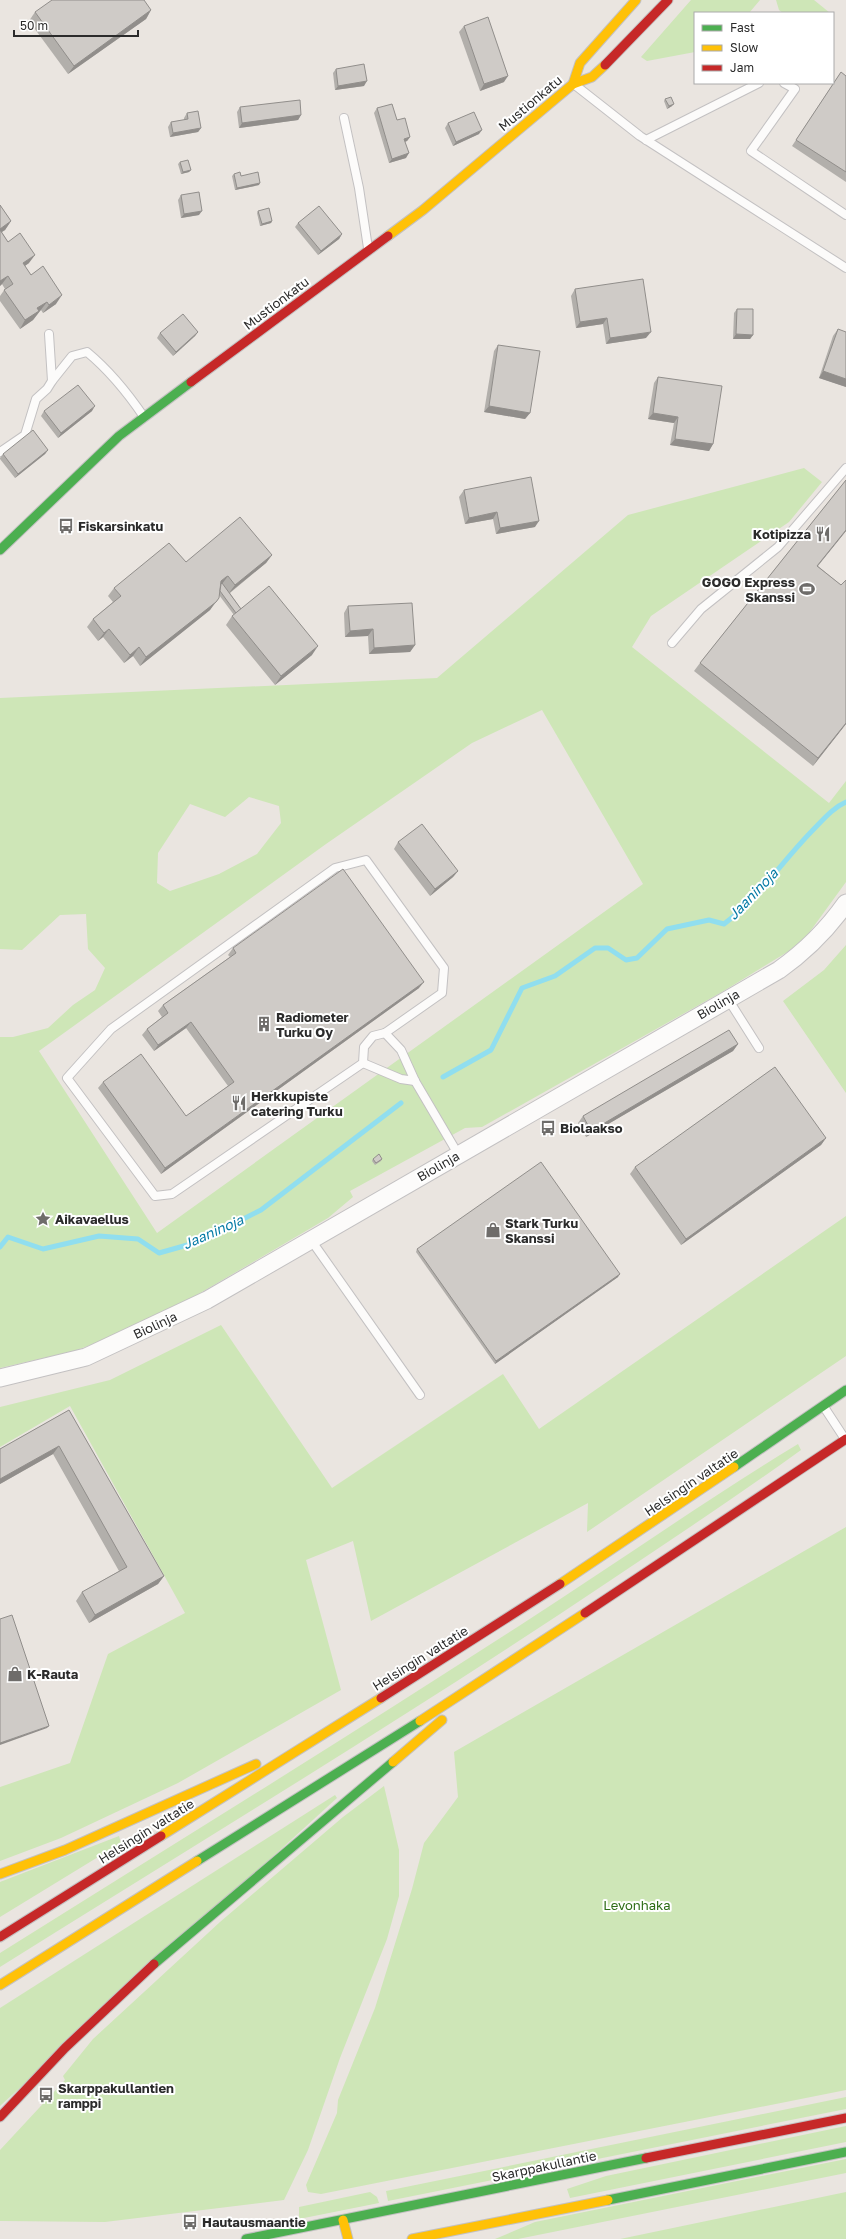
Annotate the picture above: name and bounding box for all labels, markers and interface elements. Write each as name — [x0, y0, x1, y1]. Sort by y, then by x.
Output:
scale bar — [14, 12, 138, 38]
legend — [694, 12, 834, 84]
text: 50 m — [20, 18, 48, 33]
text: Fast — [730, 20, 755, 35]
text: Slow — [730, 40, 758, 55]
text: Jam — [730, 60, 754, 75]
street label: Mustionkatu — [495, 72, 565, 134]
street label: Mustionkatu — [240, 273, 312, 333]
bus stop icon: Fiskarsinkatu — [57, 517, 75, 535]
place label: Fiskarsinkatu — [78, 518, 163, 534]
restaurant icon: Kotipizza — [814, 525, 832, 543]
place label: Kotipizza — [753, 526, 811, 542]
place label: GOGO Express Skanssi — [702, 574, 795, 605]
sports icon: GOGO Express Skanssi — [798, 580, 816, 598]
water label: Jaaninoja — [724, 864, 782, 923]
street label: Biolinja — [694, 985, 742, 1023]
place label: Radiometer Turku Oy — [276, 1009, 349, 1040]
building icon: Radiometer Turku Oy — [255, 1015, 273, 1033]
place label: Herkkupiste catering Turku — [251, 1088, 343, 1119]
restaurant icon: Herkkupiste catering Turku — [230, 1094, 248, 1112]
bus stop icon: Biolaakso — [539, 1119, 557, 1137]
place label: Biolaakso — [560, 1120, 623, 1136]
street label: Biolinja — [414, 1147, 462, 1185]
place icon: Aikavaellus — [34, 1210, 52, 1228]
water label: Jaaninoja — [180, 1210, 247, 1252]
place label: Aikavaellus — [55, 1211, 129, 1227]
place label: Stark Turku Skanssi — [505, 1215, 578, 1246]
shop icon: Stark Turku Skanssi — [484, 1221, 502, 1239]
street label: Biolinja — [131, 1308, 179, 1342]
street label: Helsingin valtatie — [641, 1445, 741, 1519]
street label: Helsingin valtatie — [369, 1622, 471, 1694]
shop icon: K-Rauta — [6, 1665, 24, 1683]
place label: K-Rauta — [27, 1666, 79, 1682]
street label: Helsingin valtatie — [95, 1795, 197, 1867]
park label: Levonhaka — [603, 1897, 671, 1913]
place label: Skarppakullantien ramppi — [58, 2080, 174, 2111]
bus stop icon: Skarppakullantien ramppi — [37, 2086, 55, 2104]
street label: Skarppakullantie — [490, 2147, 598, 2185]
bus stop icon: Hautausmaantie — [181, 2213, 199, 2231]
place label: Hautausmaantie — [202, 2214, 306, 2230]

